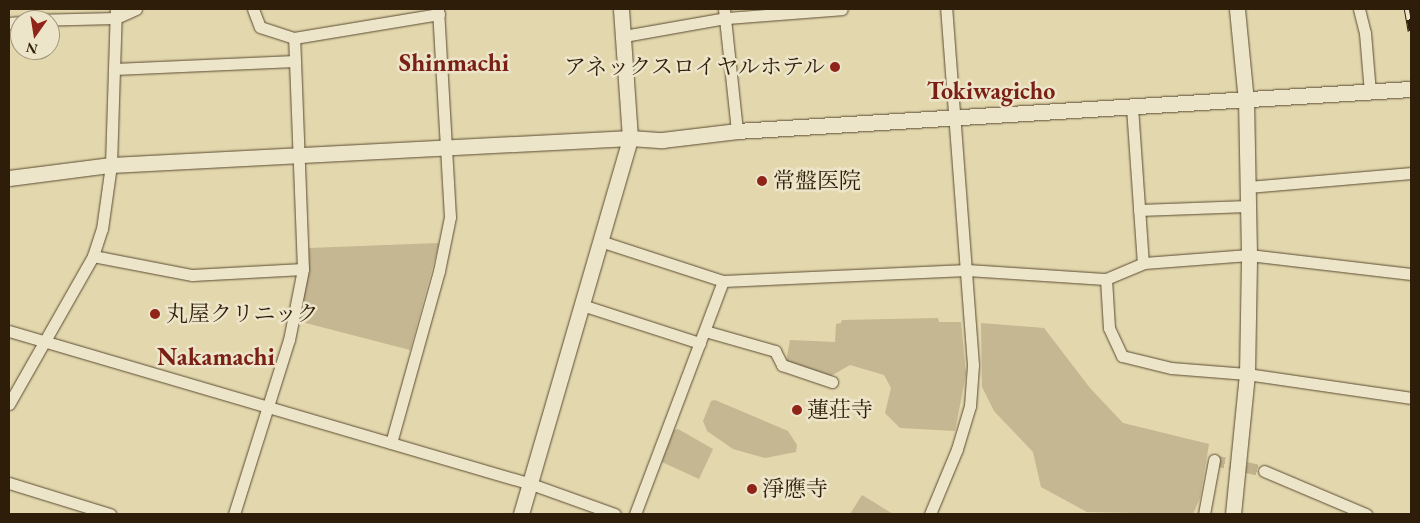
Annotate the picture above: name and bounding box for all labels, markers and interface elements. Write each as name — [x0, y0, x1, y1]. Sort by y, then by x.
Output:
north arrow — [10, 10, 60, 60]
text: N — [24, 39, 39, 59]
district label: Shinmachi — [399, 47, 509, 77]
place label: アネックスロイヤルホテル — [561, 54, 825, 80]
marker: アネックスロイヤルホテル — [829, 61, 841, 73]
district label: Tokiwagicho — [927, 77, 1055, 105]
place label: 常盤医院 — [773, 168, 861, 194]
marker: 常盤医院 — [755, 174, 769, 188]
place label: 丸屋クリニック — [166, 301, 320, 327]
marker: 丸屋クリニック — [148, 307, 162, 321]
district label: Nakamachi — [157, 341, 275, 371]
place label: 蓮荘寺 — [807, 397, 873, 423]
marker: 蓮荘寺 — [791, 404, 803, 416]
place label: 淨應寺 — [762, 476, 828, 502]
marker: 淨應寺 — [746, 483, 758, 495]

